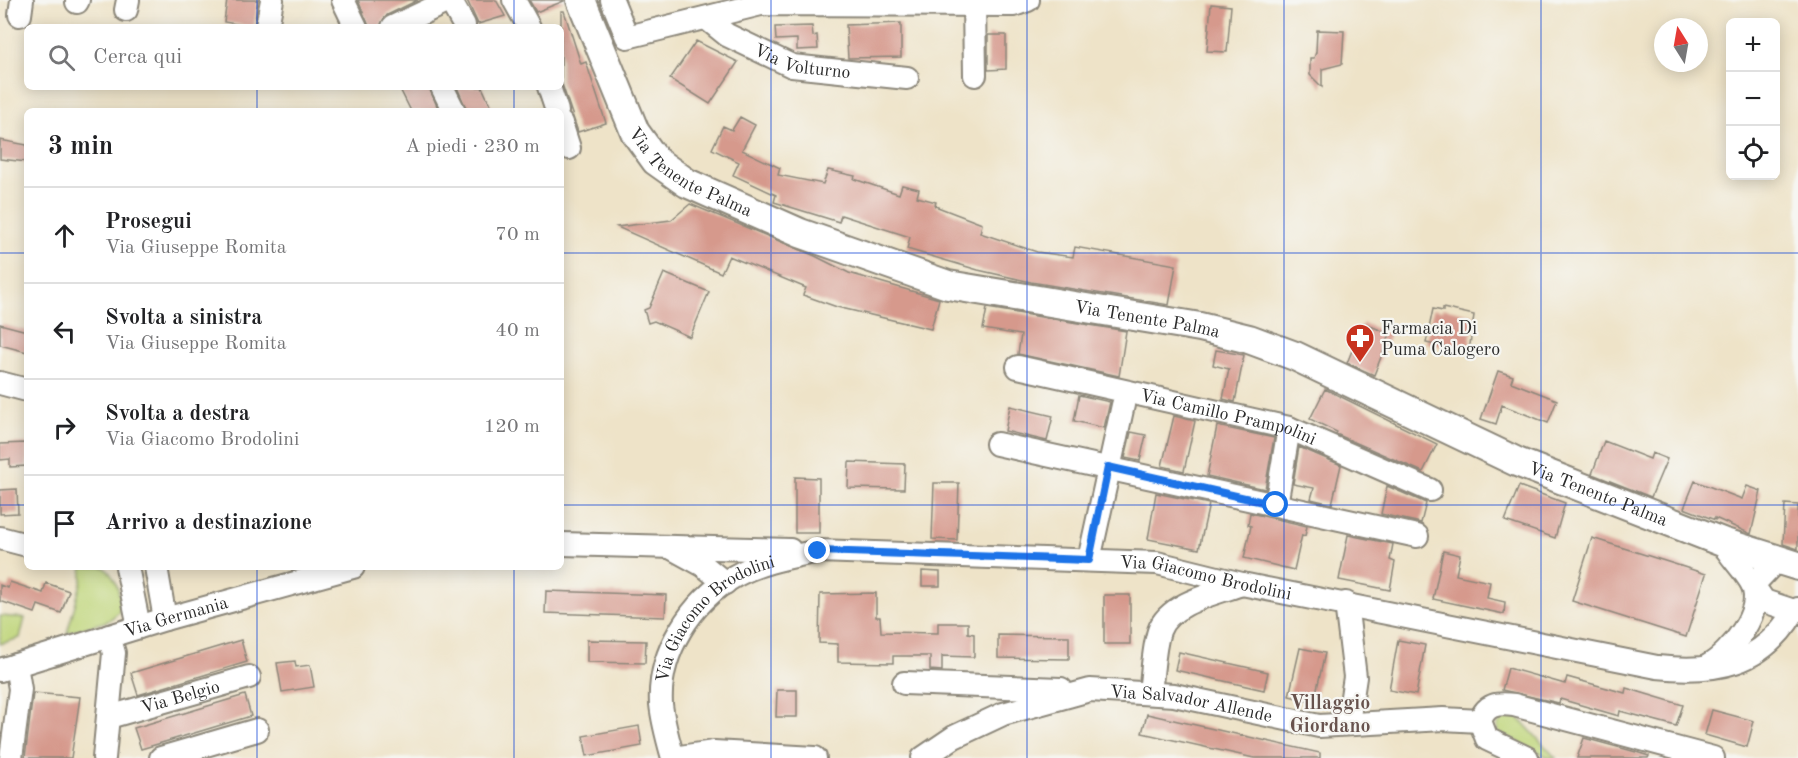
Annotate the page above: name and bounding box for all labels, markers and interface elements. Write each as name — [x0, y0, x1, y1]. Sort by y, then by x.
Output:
north arrow — [1654, 18, 1708, 72]
map controls — [1726, 18, 1780, 180]
button: + — [1726, 18, 1780, 72]
search box — [24, 24, 564, 90]
icon: search — [45, 41, 78, 74]
street label: Via Volturno — [751, 41, 852, 82]
text: Cerca qui — [93, 46, 182, 68]
button: − — [1726, 72, 1780, 126]
street label: Via Tenente Palma — [625, 125, 755, 221]
button: locate — [1726, 126, 1780, 180]
text: 3 min — [48, 134, 113, 160]
text: A piedi · 230 m — [405, 137, 540, 157]
text: Prosegui — [105, 211, 192, 233]
icon: ahead — [48, 219, 81, 252]
text: 70 m — [495, 225, 540, 245]
text: Via Giuseppe Romita — [105, 238, 287, 258]
street label: Via Tenente Palma — [1073, 298, 1222, 342]
text: Svolta a sinistra — [105, 307, 263, 329]
icon: left — [48, 315, 81, 348]
place label: Farmacia Di Puma Calogero — [1381, 320, 1500, 359]
text: 40 m — [495, 321, 540, 341]
pharmacy icon: Farmacia Di Puma Calogero — [1344, 322, 1376, 364]
text: Via Giuseppe Romita — [105, 334, 287, 354]
street label: Via Camillo Prampolini — [1138, 387, 1319, 449]
text: Svolta a destra — [105, 403, 250, 425]
icon: right — [48, 411, 81, 444]
text: 120 m — [484, 417, 540, 437]
text: Via Giacomo Brodolini — [105, 430, 299, 450]
street label: Via Tenente Palma — [1526, 459, 1670, 530]
route start — [1262, 491, 1288, 517]
icon: arrive — [48, 507, 81, 540]
text: Arrivo a destinazione — [105, 512, 312, 534]
route end — [804, 537, 830, 563]
street label: Via Giacomo Brodolini — [654, 553, 777, 684]
street label: Via Giacomo Brodolini — [1119, 554, 1293, 604]
street label: Via Germania — [122, 594, 230, 641]
street label: Via Belgio — [139, 678, 222, 717]
street label: Via Salvador Allende — [1109, 683, 1274, 726]
district label: Villaggio Giordano — [1289, 694, 1371, 737]

